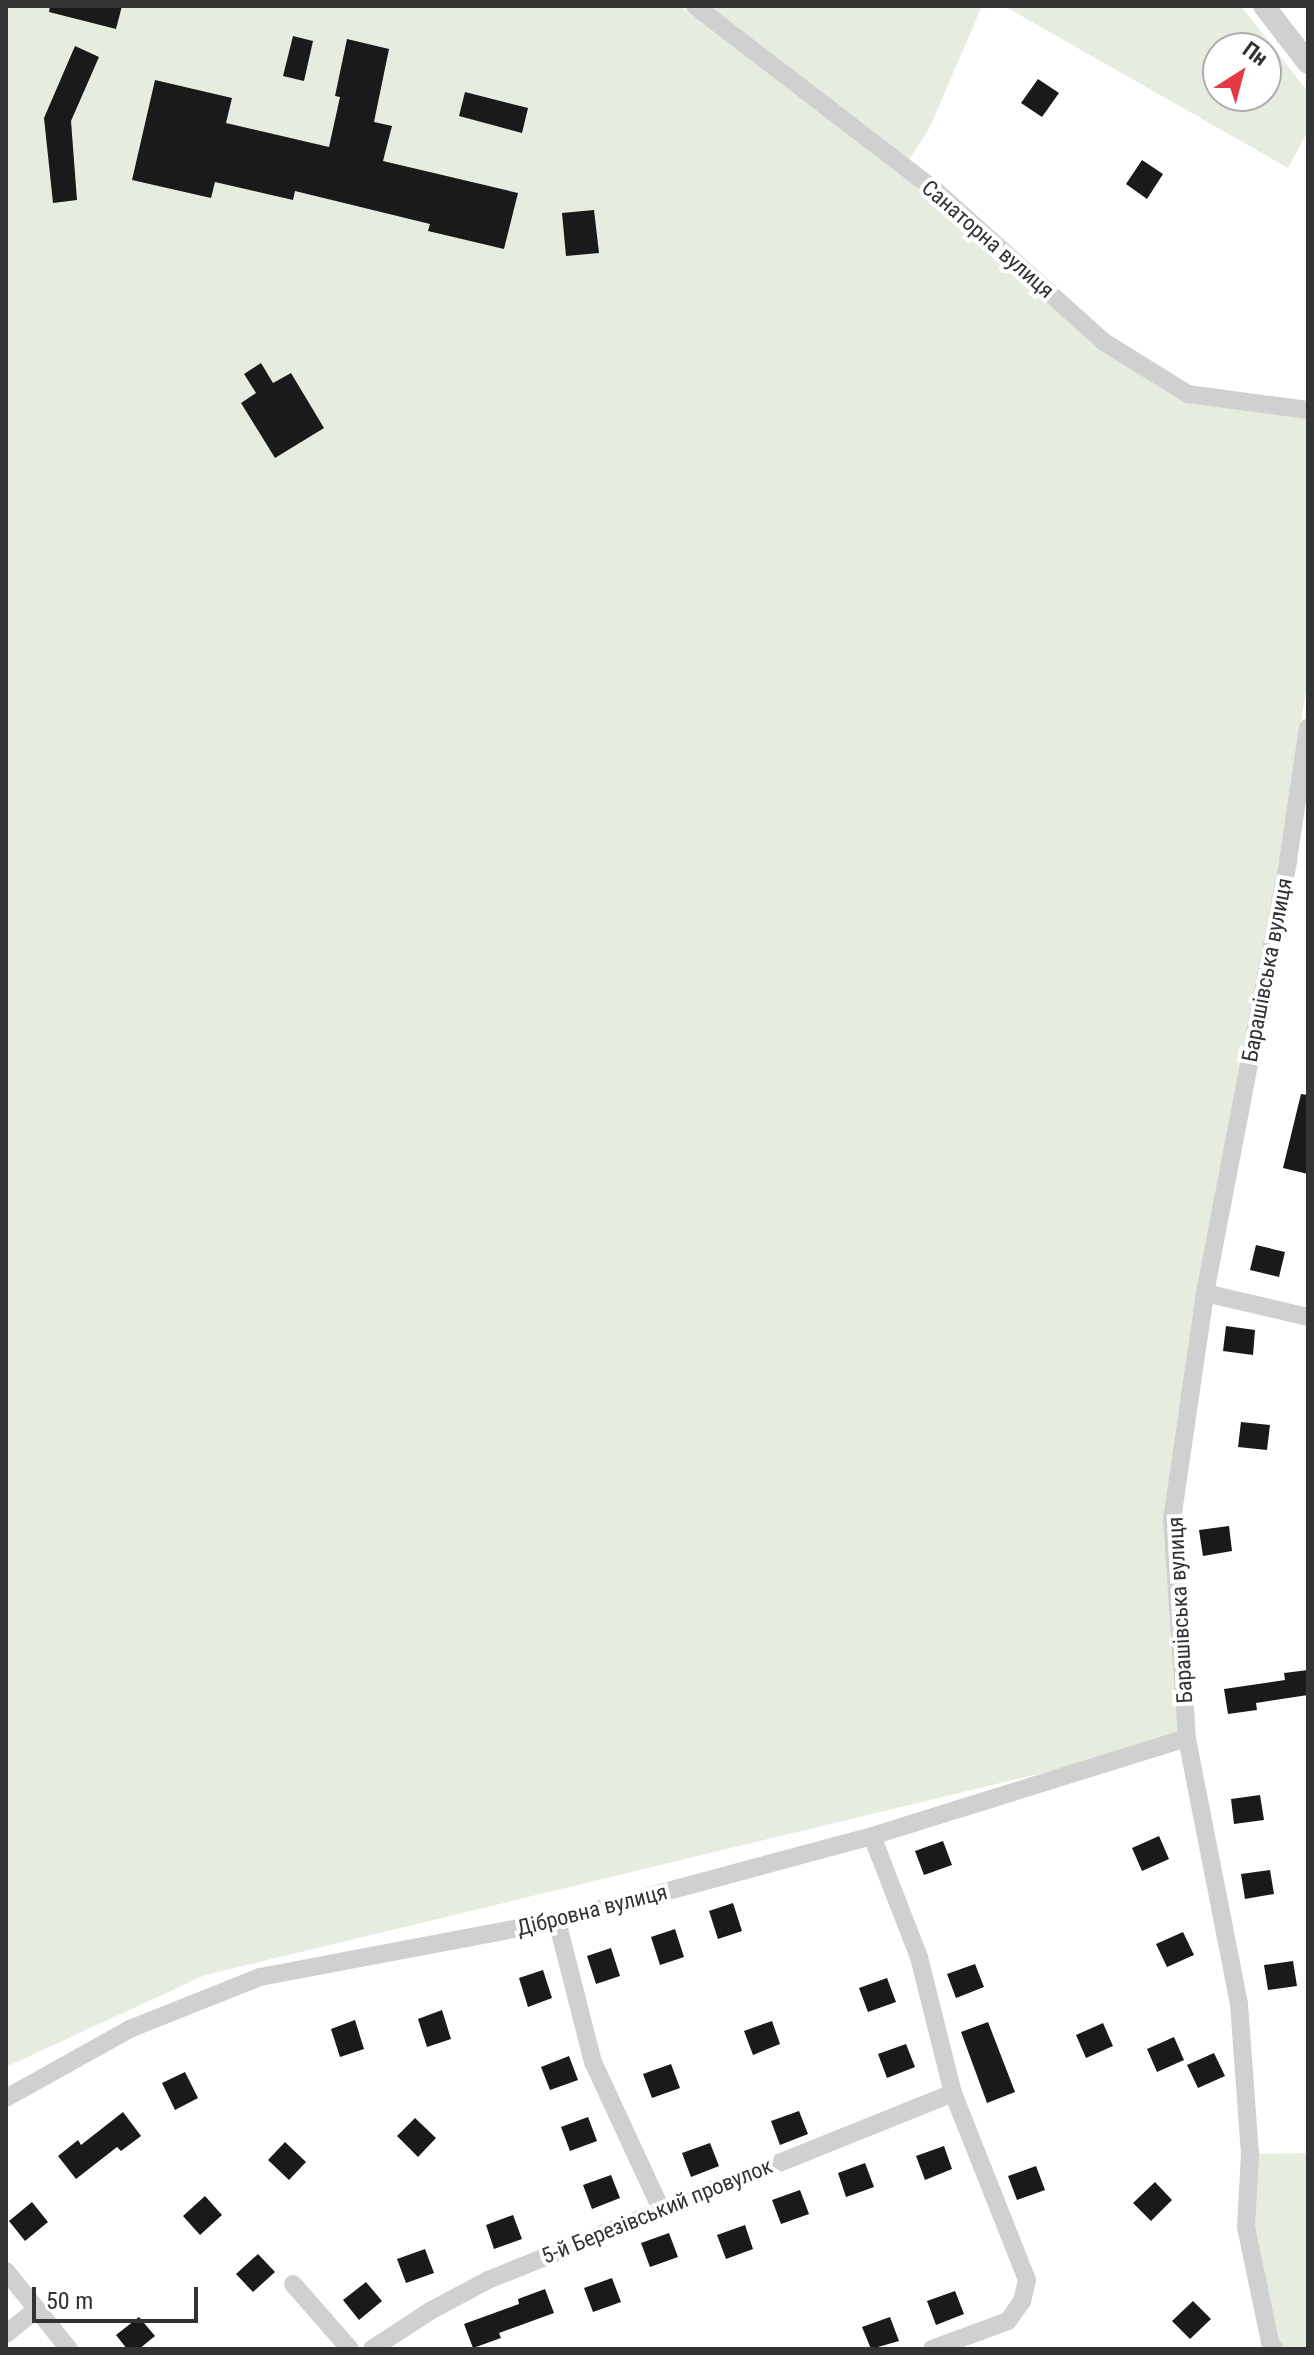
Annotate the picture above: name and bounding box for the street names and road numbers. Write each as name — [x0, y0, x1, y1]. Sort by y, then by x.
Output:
street label: Санаторна вулиця — [916, 174, 1060, 304]
street label: Барашівська вулиця — [1236, 876, 1298, 1064]
street label: Барашівська вулиця — [1162, 1516, 1198, 1704]
street label: Дібровна вулиця — [514, 1879, 670, 1941]
street label: 5-й Березівський провулок — [538, 2153, 776, 2269]

